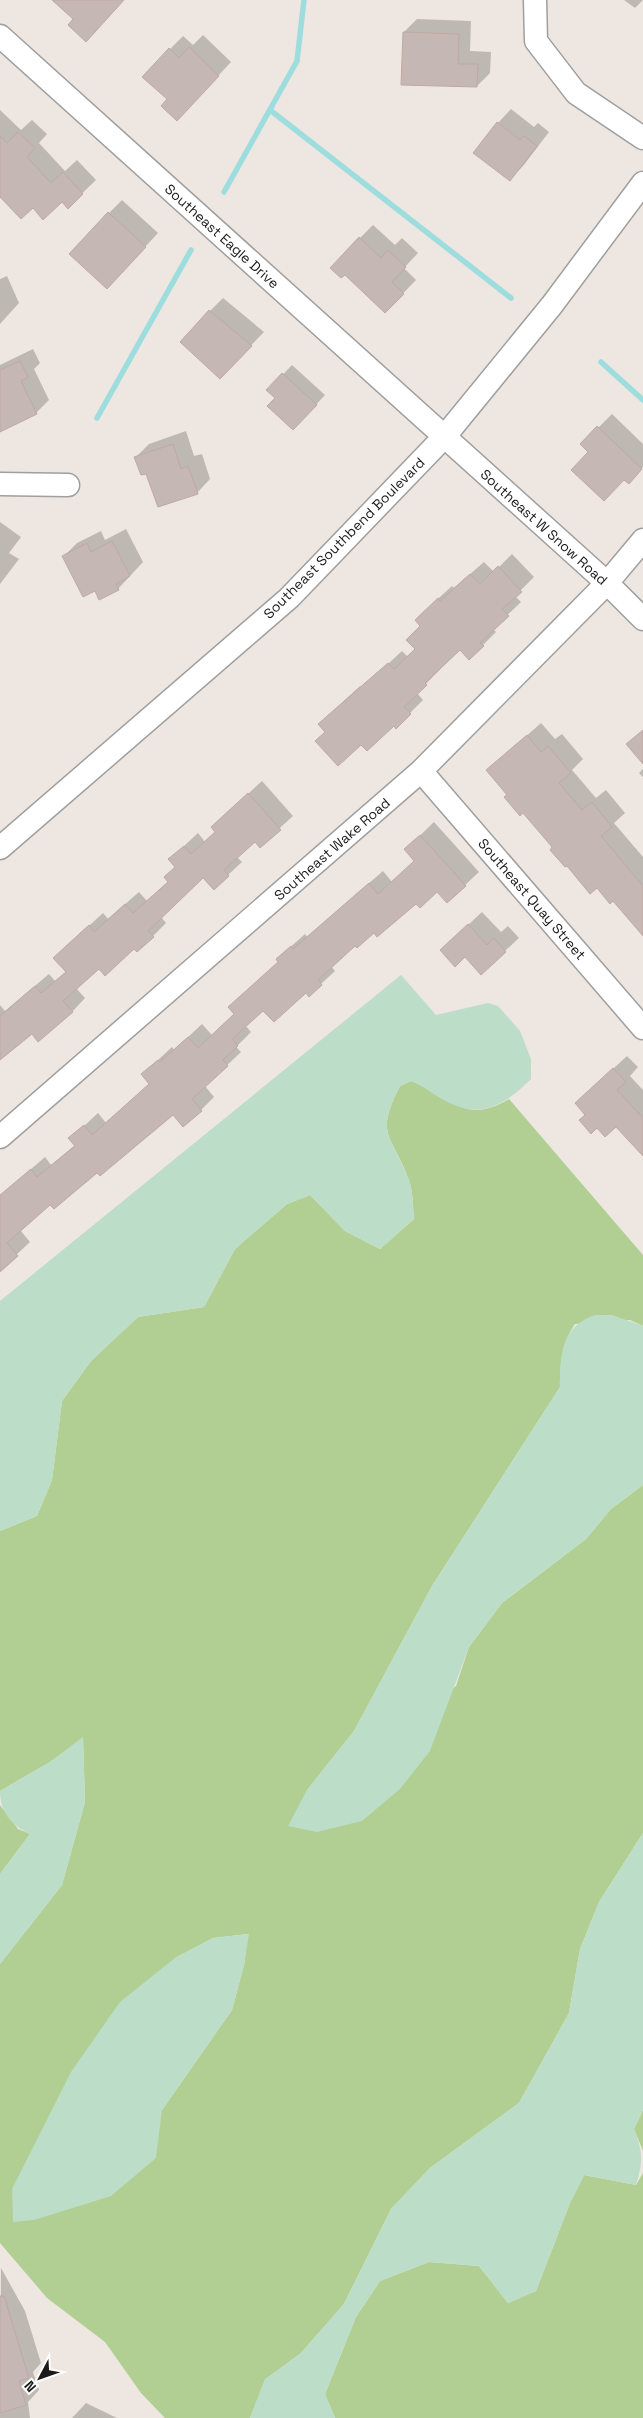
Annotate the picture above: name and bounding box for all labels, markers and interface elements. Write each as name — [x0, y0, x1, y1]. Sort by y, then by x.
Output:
street label: Southeast Eagle Drive — [161, 180, 283, 292]
street label: Southeast Southbend Boulevard — [259, 453, 429, 623]
street label: Southeast W Snow Road — [477, 465, 611, 589]
street label: Southeast Wake Road — [270, 794, 394, 904]
street label: Southeast Quay Street — [474, 835, 590, 963]
north arrow — [15, 2353, 65, 2403]
text: N — [20, 2377, 40, 2396]

